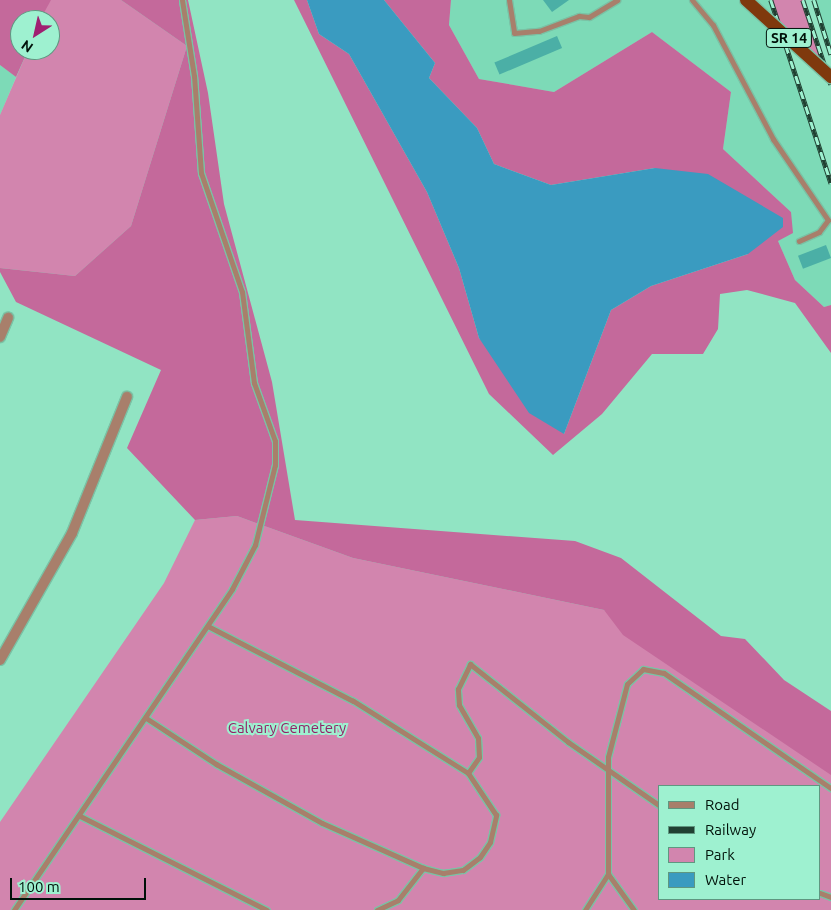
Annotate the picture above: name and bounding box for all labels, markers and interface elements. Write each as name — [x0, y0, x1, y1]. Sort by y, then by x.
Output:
north arrow — [10, 10, 60, 60]
road number: SR 14 — [765, 26, 813, 49]
text: N — [18, 37, 36, 56]
park label: Calvary Cemetery — [228, 719, 346, 737]
legend — [658, 785, 821, 900]
text: Road — [705, 796, 740, 813]
text: Railway — [705, 821, 756, 838]
text: Park — [705, 846, 735, 863]
scale bar — [12, 868, 149, 900]
text: Water — [705, 871, 746, 888]
text: 100 m — [18, 878, 60, 895]

